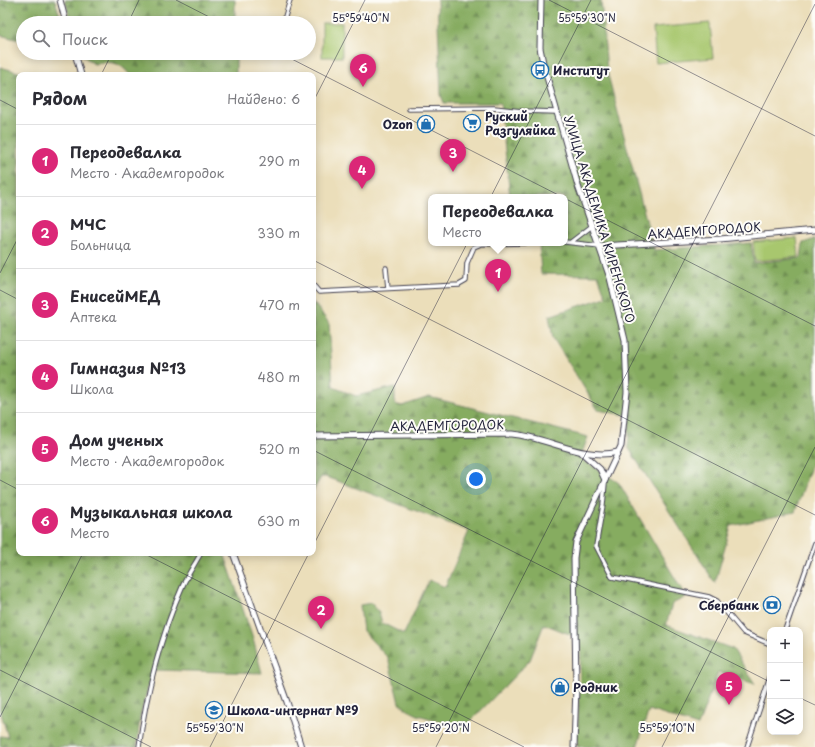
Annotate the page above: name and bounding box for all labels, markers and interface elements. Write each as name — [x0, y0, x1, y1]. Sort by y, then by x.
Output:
text: 55°59'40"N — [332, 10, 390, 25]
text: 55°59'30"N — [558, 10, 616, 25]
search box — [16, 16, 316, 60]
icon: search — [30, 27, 52, 49]
text: Поиск — [62, 27, 108, 50]
pin: 6 — [350, 54, 376, 87]
bus stop icon: Институт — [530, 60, 550, 80]
place label: Институт — [553, 61, 610, 79]
text: Рядом — [32, 85, 87, 111]
text: Найдено: 6 — [227, 89, 300, 108]
place label: Руский Разгуляйка — [485, 107, 556, 139]
supermarket icon: Руский Разгуляйка — [462, 113, 482, 133]
street label: УЛИЦА АКАДЕМИКА КИРЕНСКОГО — [560, 113, 640, 325]
shop icon: Ozon — [416, 114, 436, 134]
place label: Ozon — [383, 115, 413, 133]
pin: 3 — [440, 139, 466, 172]
text: Переодевалка — [70, 140, 182, 163]
text: 1 — [42, 151, 48, 170]
text: 290 m — [259, 151, 300, 170]
pin: 4 — [349, 156, 375, 189]
text: Место · Академгородок — [70, 163, 224, 182]
popup — [428, 194, 568, 246]
text: Переодевалка — [442, 199, 554, 222]
text: МЧС — [70, 212, 106, 235]
street label: АКАДЕМГОРОДОК — [647, 217, 762, 243]
text: Место — [442, 222, 482, 241]
text: 2 — [40, 223, 50, 242]
text: 330 m — [257, 223, 300, 242]
text: Больница — [70, 235, 131, 254]
pin: 1 — [485, 259, 511, 292]
text: ЕнисейМЕД — [70, 284, 160, 307]
text: 3 — [41, 295, 49, 314]
text: 470 m — [259, 295, 300, 314]
text: Аптека — [70, 307, 117, 326]
text: Гимназия №13 — [70, 356, 186, 379]
text: 4 — [41, 367, 49, 386]
text: 480 m — [258, 367, 300, 386]
text: Школа — [70, 379, 114, 398]
street label: АКАДЕМГОРОДОК — [390, 415, 504, 435]
text: Дом ученых — [70, 428, 163, 451]
text: 5 — [41, 439, 49, 458]
text: 520 m — [258, 439, 300, 458]
text: Место · Академгородок — [70, 451, 224, 470]
your location — [466, 469, 486, 489]
text: Музыкальная школа — [70, 500, 233, 523]
text: 6 — [40, 511, 50, 530]
text: 630 m — [257, 511, 300, 530]
text: Место — [70, 523, 110, 542]
bank icon: Сбербанк — [762, 595, 782, 615]
pin: 2 — [308, 596, 334, 629]
place label: Сбербанк — [699, 596, 759, 614]
map controls — [767, 627, 803, 735]
button: + — [767, 627, 803, 663]
button: − — [767, 663, 803, 699]
pin: 5 — [716, 672, 742, 705]
shop icon: Родник — [550, 677, 570, 697]
place label: Родник — [573, 678, 618, 696]
button: layers — [767, 699, 803, 735]
school or university icon: Школа-интернат №9 — [204, 700, 224, 720]
place label: Школа-интернат №9 — [227, 701, 358, 719]
text: 55°59'30"N — [186, 720, 244, 735]
text: 55°59'20"N — [412, 720, 470, 735]
text: 55°59'10"N — [639, 720, 695, 735]

